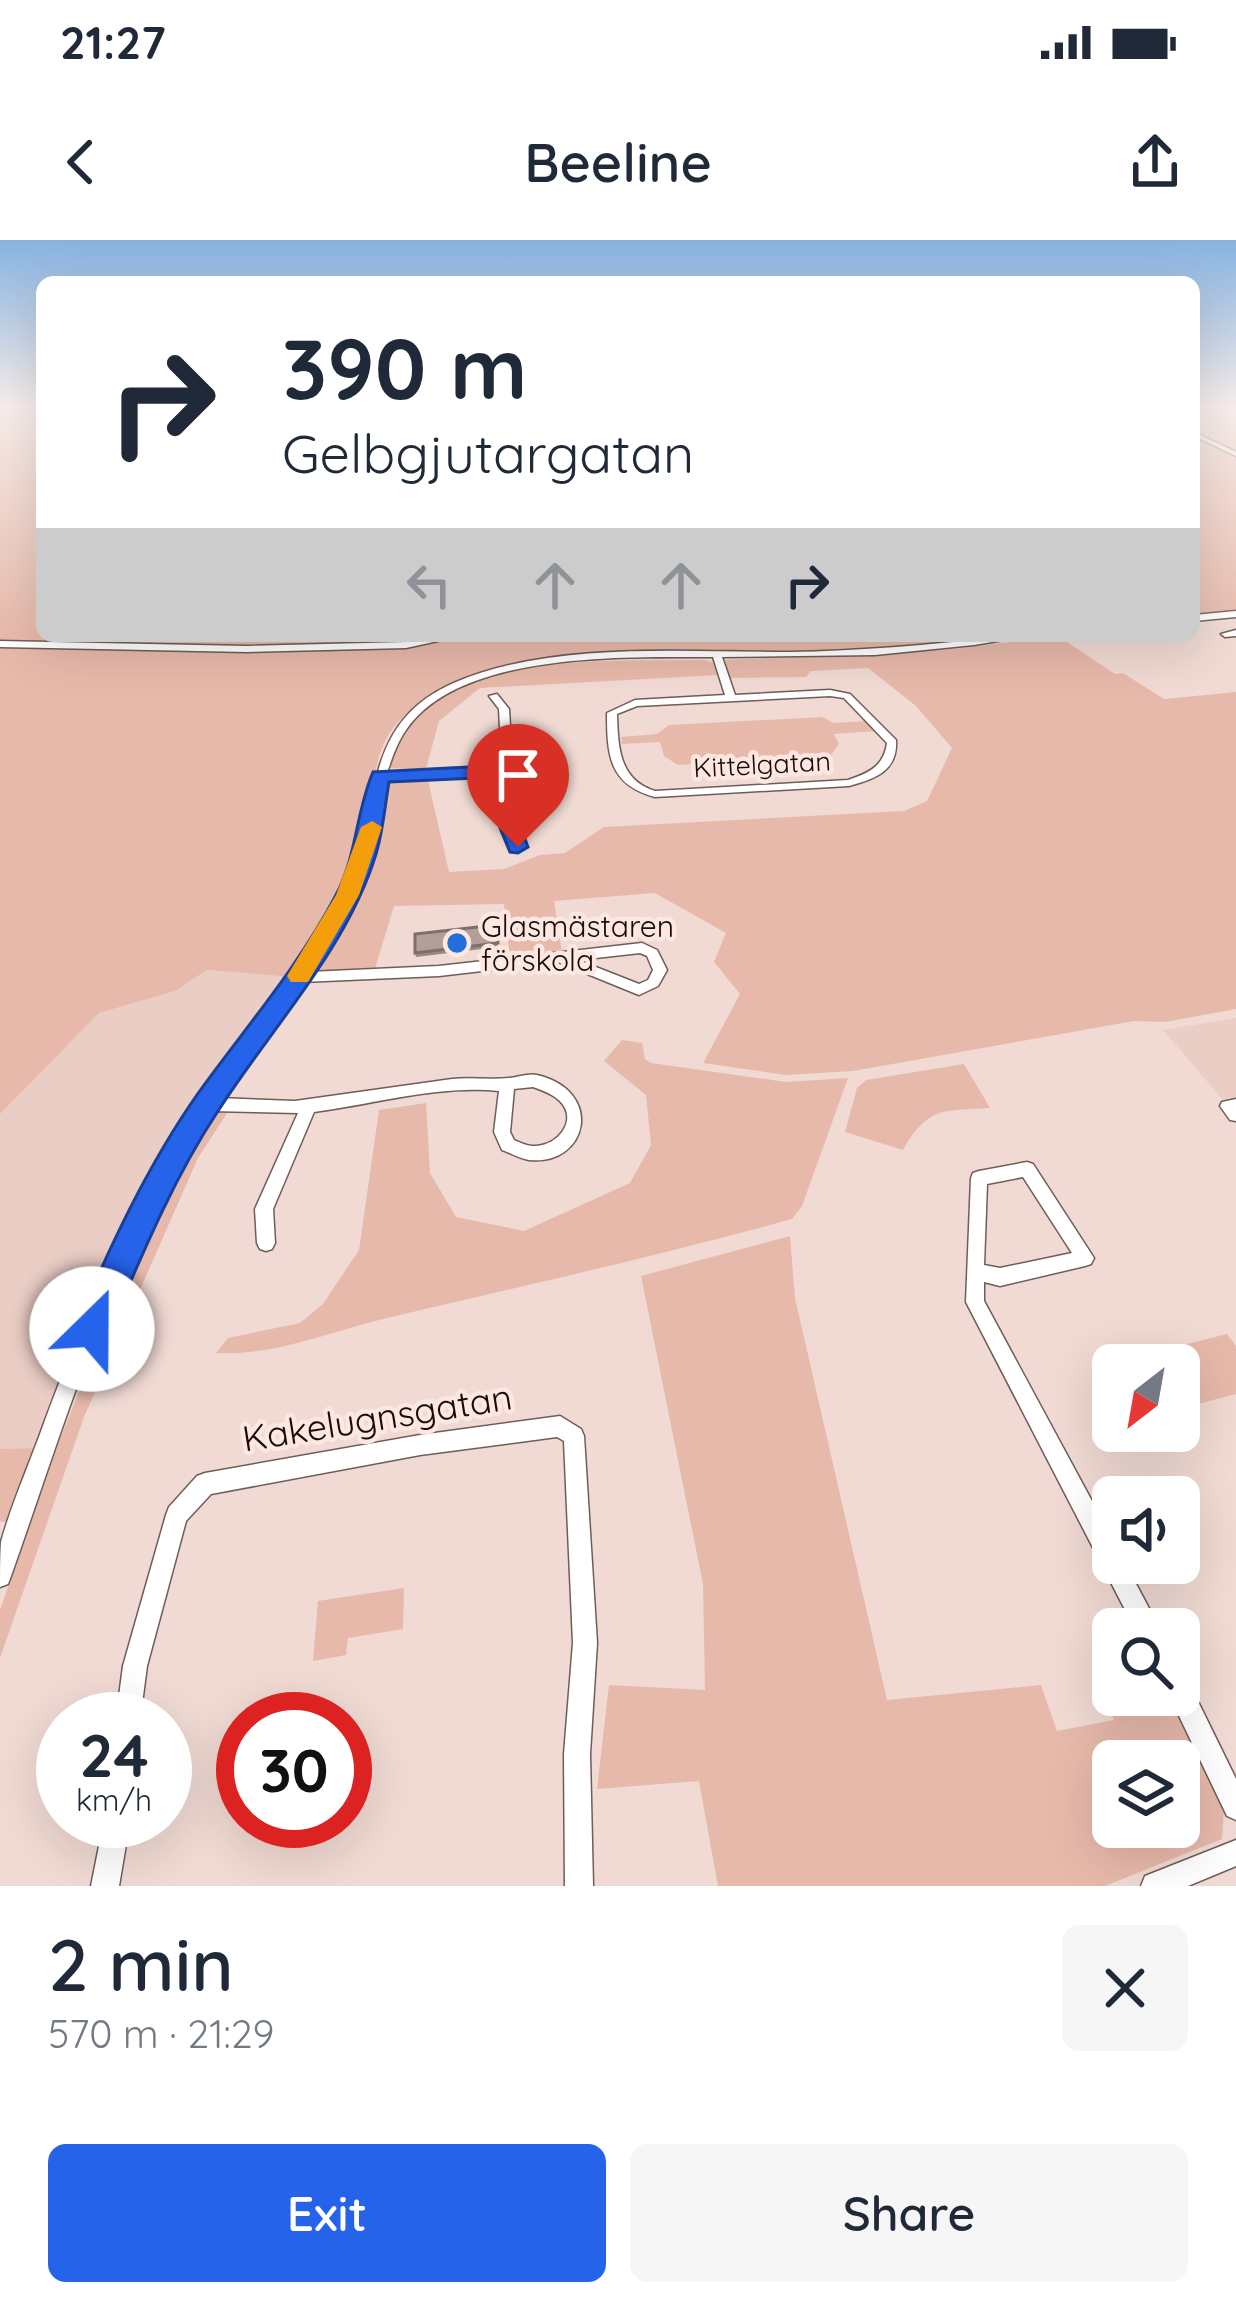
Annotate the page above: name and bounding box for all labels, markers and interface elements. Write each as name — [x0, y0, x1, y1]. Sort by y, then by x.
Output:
text: 21:27 — [60, 14, 166, 70]
text: Beeline — [524, 128, 712, 196]
icon: back — [48, 129, 114, 195]
icon: share — [1122, 129, 1188, 195]
text: 390 m — [282, 315, 527, 420]
icon: right — [84, 324, 240, 480]
text: Gelbgjutargatan — [282, 419, 694, 487]
icon: left — [396, 552, 462, 618]
icon: ahead — [522, 552, 588, 618]
icon: ahead — [648, 552, 714, 618]
icon: right — [774, 552, 840, 618]
pin — [467, 724, 569, 847]
icon: arrive — [485, 742, 551, 808]
street label: Kittelgatan — [692, 743, 832, 785]
place label: Glasmästaren förskola — [481, 907, 674, 979]
marker: Glasmästaren förskola — [444, 930, 470, 956]
position arrow — [29, 1266, 155, 1392]
north arrow — [1092, 1344, 1200, 1452]
map controls — [1092, 1344, 1200, 1848]
street label: Kakelugnsgatan — [239, 1373, 515, 1461]
button: sound — [1092, 1476, 1200, 1584]
button: search — [1092, 1608, 1200, 1716]
speed limit sign: 30 — [216, 1692, 372, 1848]
text: 24 — [79, 1717, 149, 1792]
button: layers — [1092, 1740, 1200, 1848]
text: km/h — [76, 1781, 152, 1819]
text: 2 min — [48, 1919, 234, 2009]
button: close — [1062, 1925, 1188, 2051]
text: 570 m · 21:29 — [48, 2009, 274, 2058]
button: Exit — [48, 2144, 606, 2282]
button: Share — [630, 2144, 1188, 2282]

